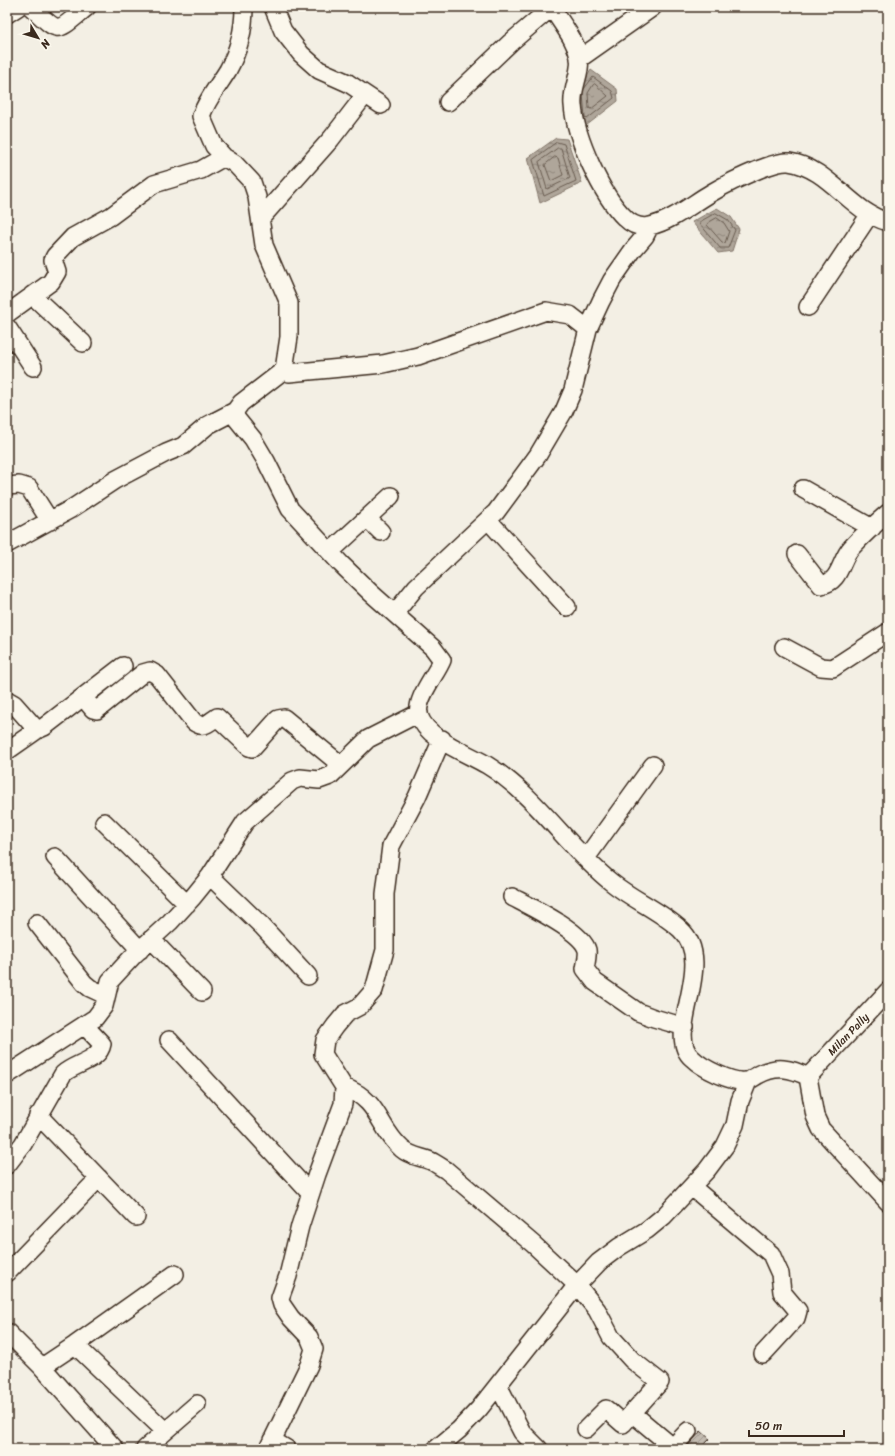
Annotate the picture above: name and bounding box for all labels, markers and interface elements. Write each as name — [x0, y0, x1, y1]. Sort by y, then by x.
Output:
north arrow — [18, 18, 58, 58]
text: N — [35, 34, 56, 53]
street label: Milan Pally — [823, 1008, 874, 1060]
scale bar — [749, 1412, 844, 1438]
text: 50 m — [755, 1415, 782, 1437]

